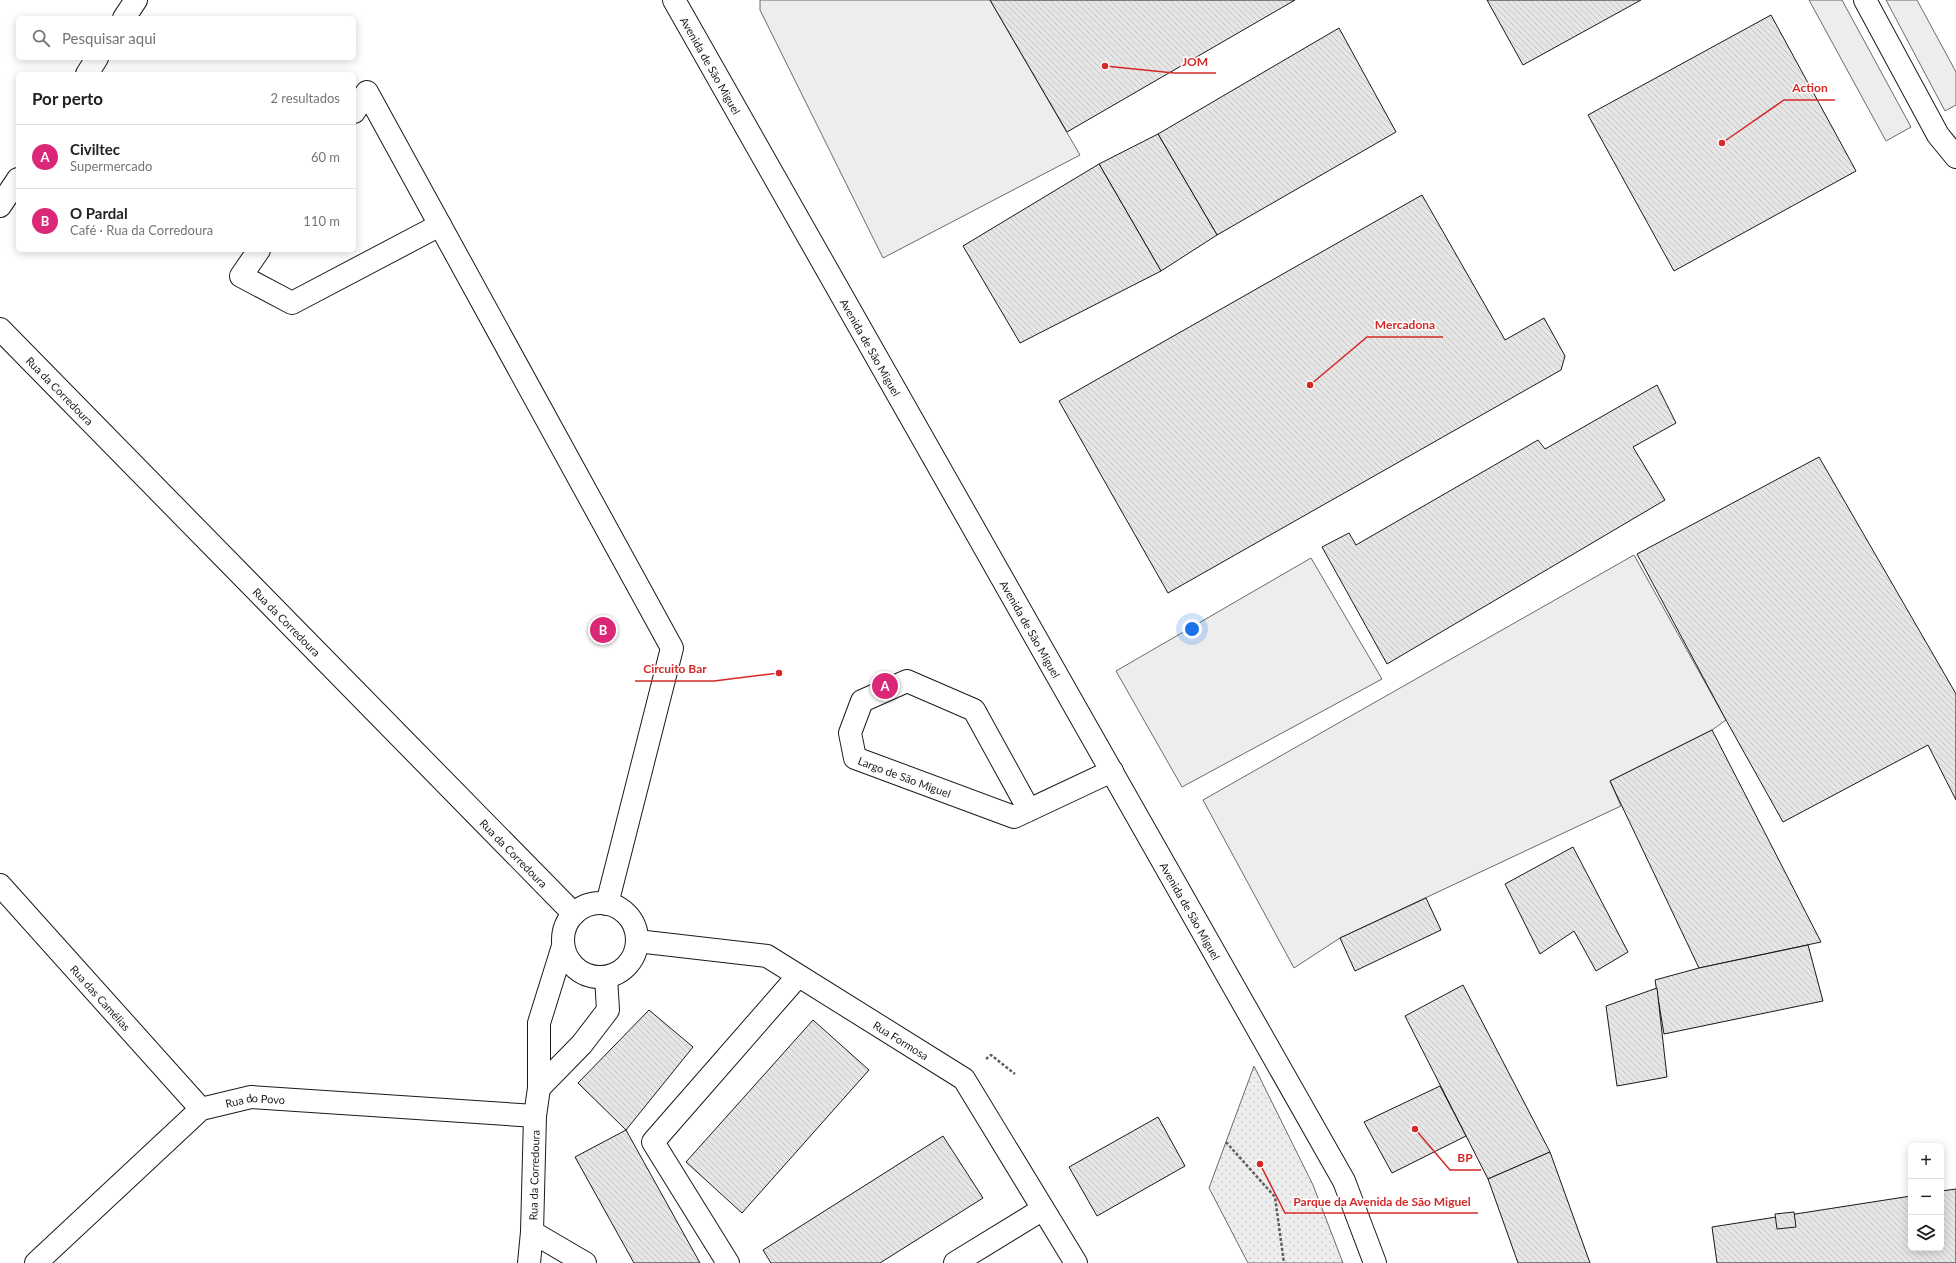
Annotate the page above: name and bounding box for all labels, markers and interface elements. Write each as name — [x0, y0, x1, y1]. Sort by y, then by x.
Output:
street label: Avenida de São Miguel — [678, 14, 744, 116]
search box — [16, 16, 356, 60]
icon: search — [30, 27, 52, 49]
text: Pesquisar aqui — [62, 29, 156, 47]
callout: JOM — [1174, 49, 1216, 73]
text: JOM — [1182, 54, 1208, 69]
callout: Action — [1784, 76, 1835, 100]
text: Action — [1791, 80, 1828, 95]
text: Por perto — [32, 88, 103, 109]
text: 2 resultados — [270, 90, 340, 106]
text: Civiltec — [70, 140, 120, 158]
text: A — [40, 149, 50, 165]
text: 60 m — [311, 149, 340, 165]
text: Supermercado — [70, 158, 152, 174]
text: O Pardal — [70, 204, 128, 222]
text: B — [41, 213, 49, 229]
text: 110 m — [303, 213, 340, 229]
text: Café · Rua da Corredoura — [70, 222, 213, 238]
street label: Avenida de São Miguel — [838, 296, 904, 398]
callout: Mercadona — [1367, 313, 1443, 337]
text: Mercadona — [1375, 317, 1435, 332]
street label: Rua da Corredoura — [24, 353, 97, 427]
street label: Avenida de São Miguel — [998, 578, 1064, 680]
street label: Rua da Corredoura — [251, 585, 324, 659]
pin: B — [590, 615, 616, 645]
your location — [1182, 619, 1202, 639]
callout: Circuito Bar — [635, 657, 714, 681]
text: Circuito Bar — [643, 661, 707, 676]
pin: A — [872, 671, 898, 701]
street label: Largo de São Miguel — [856, 753, 953, 800]
street label: Rua da Corredoura — [478, 816, 550, 890]
street label: Avenida de São Miguel — [1158, 860, 1223, 962]
street label: Rua das Camélias — [68, 962, 134, 1033]
street label: Rua Formosa — [871, 1018, 931, 1062]
street label: Rua do Povo — [224, 1090, 286, 1109]
street label: Rua da Corredoura — [526, 1130, 541, 1221]
map controls — [1908, 1143, 1944, 1251]
button: + — [1908, 1143, 1944, 1179]
callout: BP — [1450, 1146, 1481, 1170]
text: BP — [1457, 1150, 1473, 1165]
button: − — [1908, 1179, 1944, 1215]
callout: Parque da Avenida de São Miguel — [1285, 1189, 1478, 1213]
text: Parque da Avenida de São Miguel — [1293, 1194, 1471, 1209]
button: layers — [1908, 1215, 1944, 1251]

